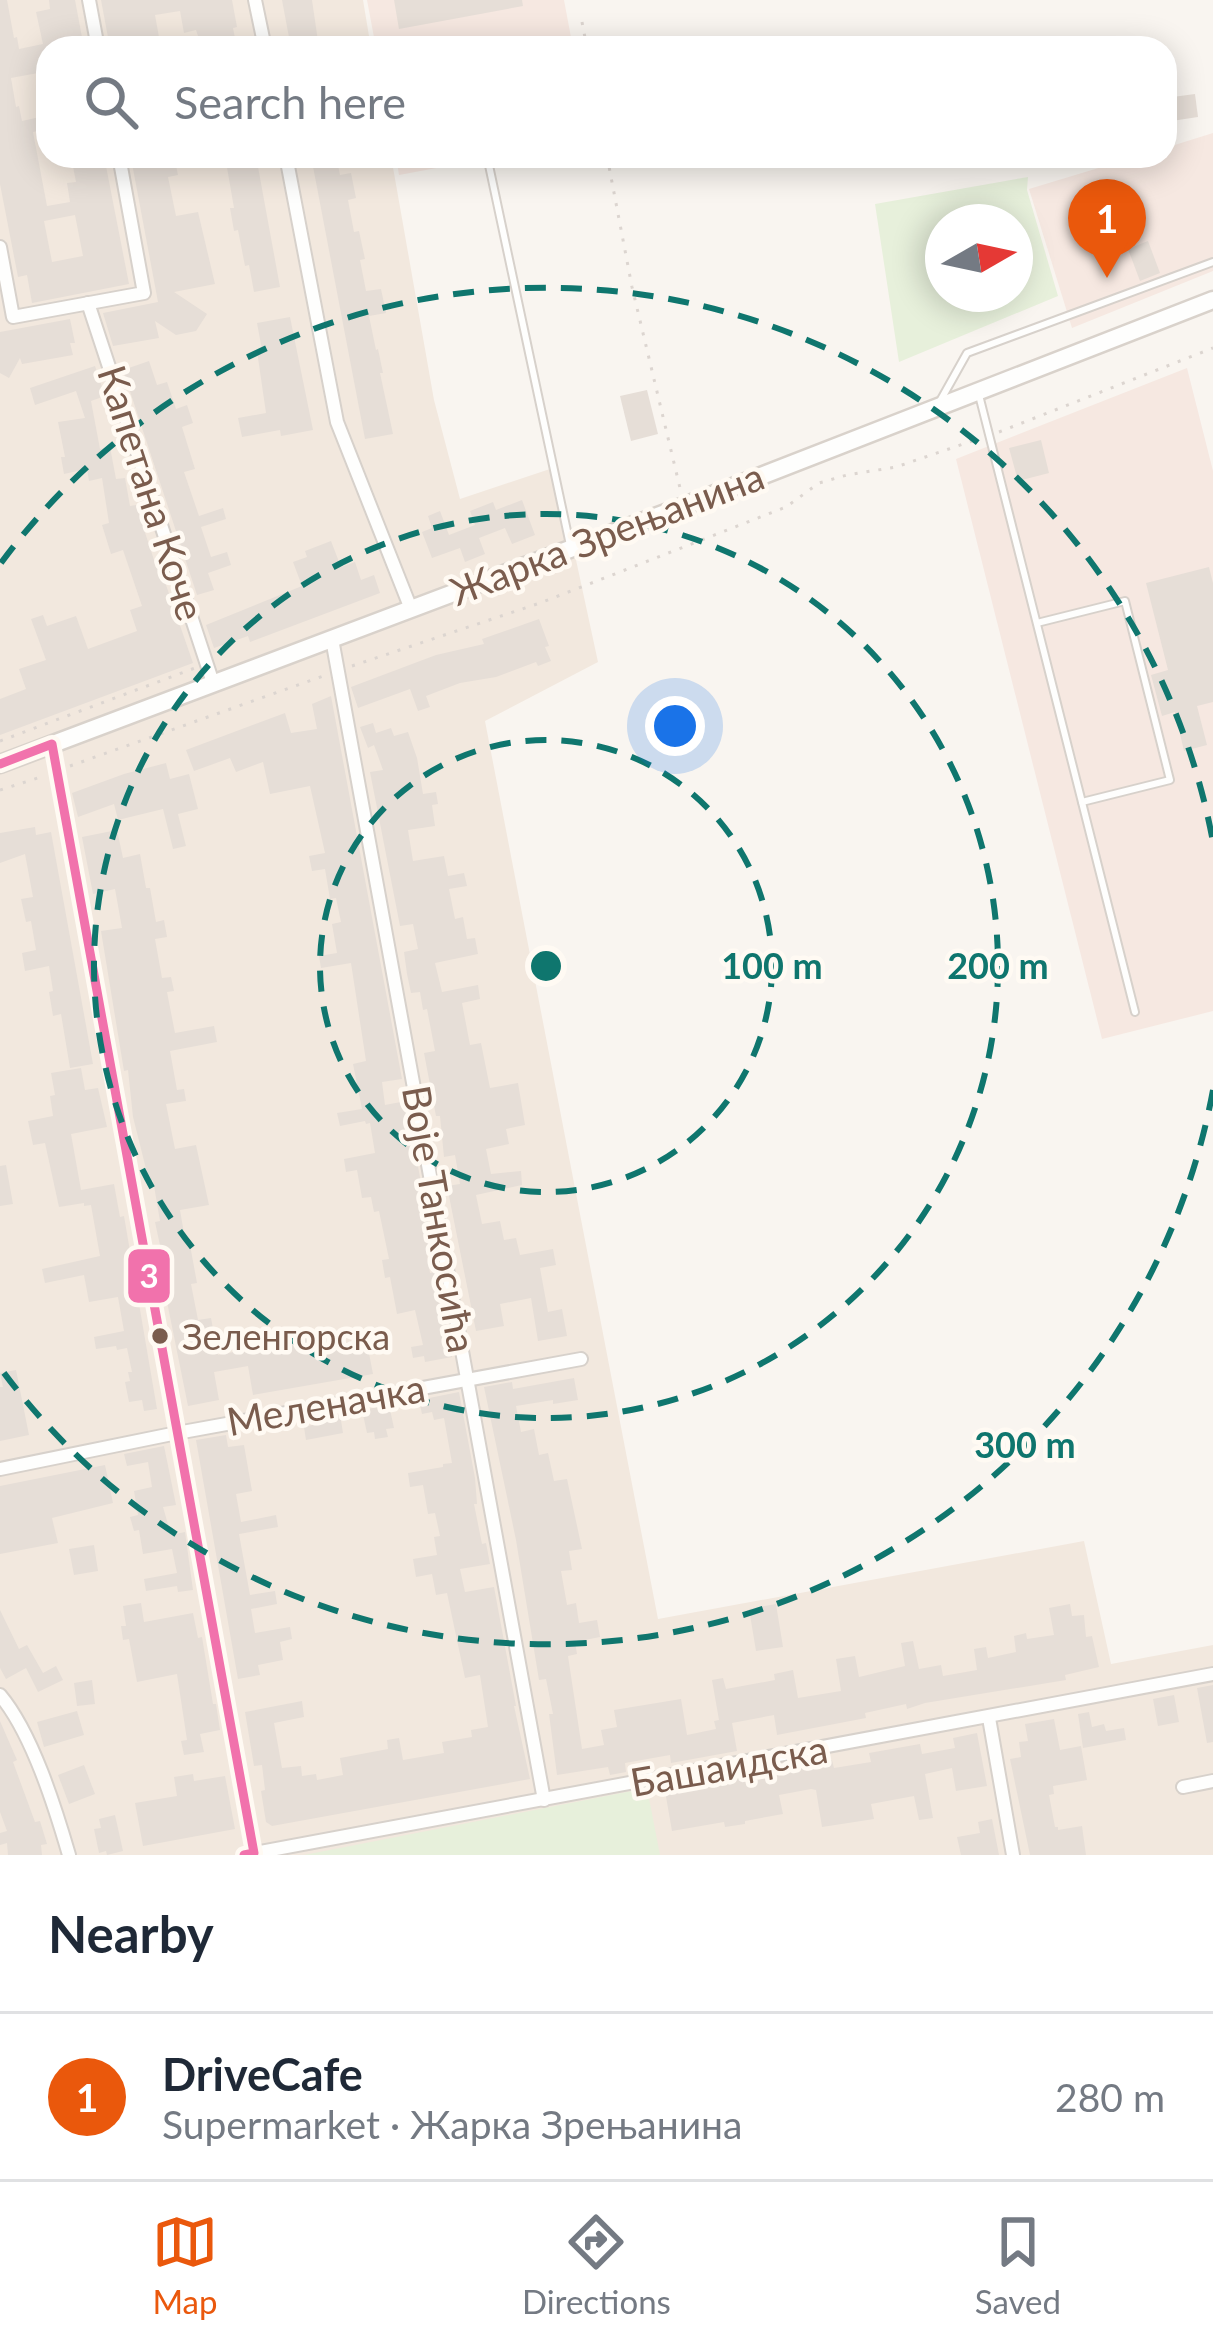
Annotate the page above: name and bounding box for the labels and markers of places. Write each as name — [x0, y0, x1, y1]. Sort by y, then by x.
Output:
pin: 1 — [1068, 179, 1146, 278]
centre of rings — [525, 945, 567, 987]
place label: Зеленгорска — [182, 1314, 390, 1358]
marker: Зеленгорска — [149, 1325, 171, 1347]

